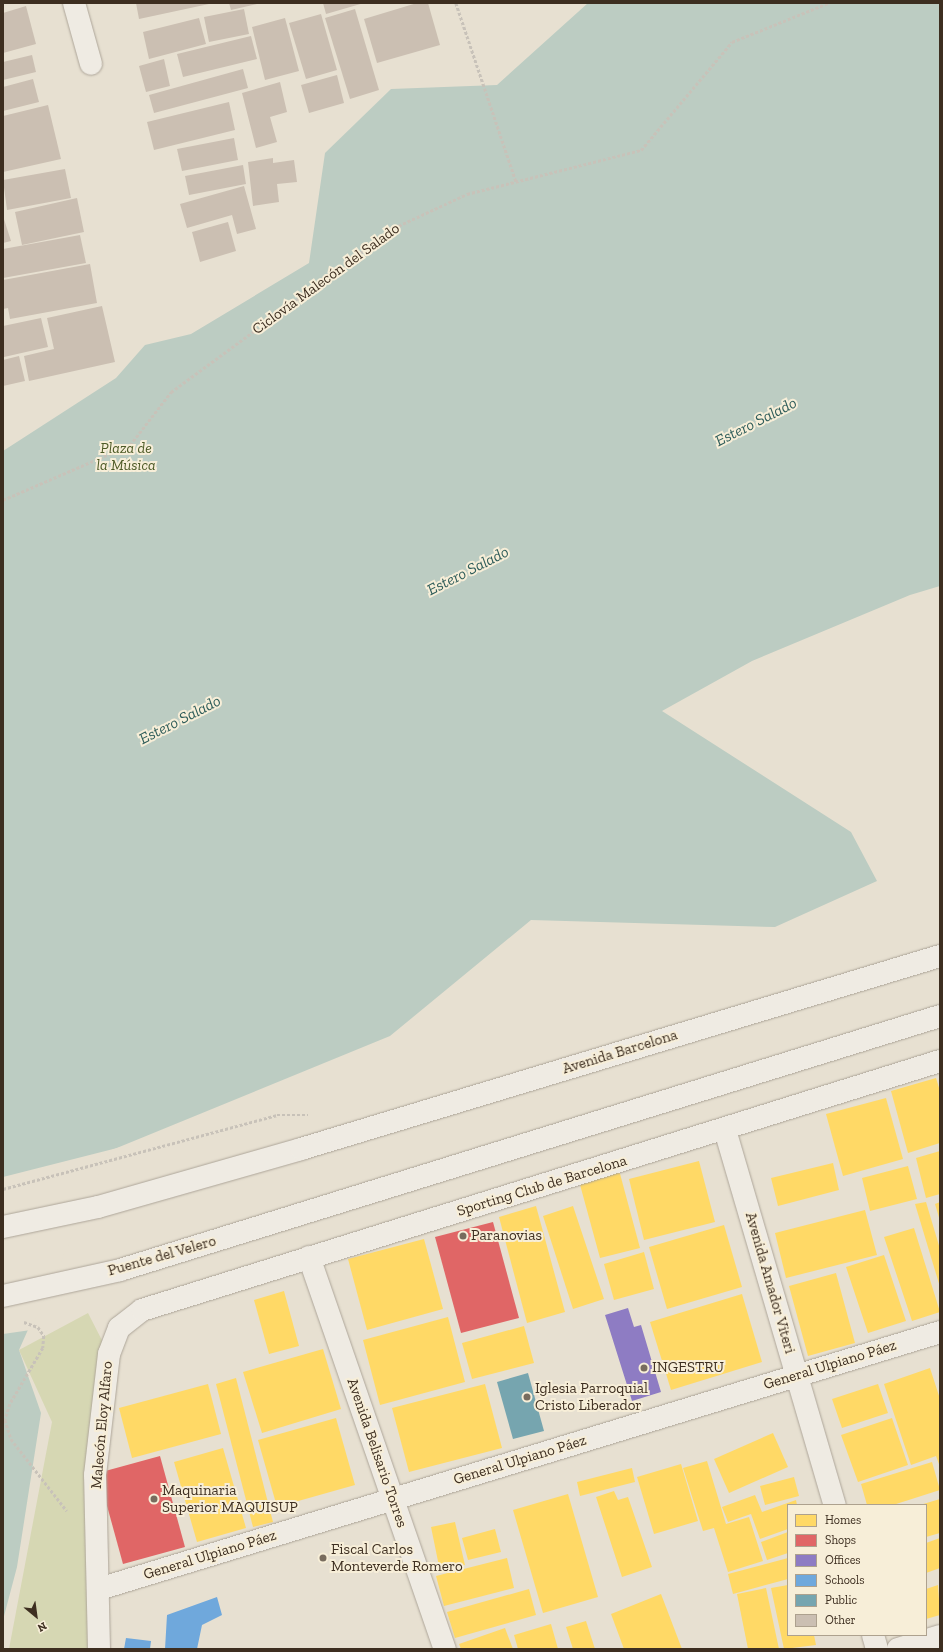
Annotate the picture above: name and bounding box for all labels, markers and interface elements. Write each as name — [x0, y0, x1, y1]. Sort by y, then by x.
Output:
street label: Ciclovía Malecón del Salado — [249, 219, 403, 339]
water label: Estero Salado — [712, 393, 800, 451]
park label: Plaza de la Música — [96, 439, 156, 474]
water label: Estero Salado — [424, 542, 512, 600]
water label: Estero Salado — [136, 691, 224, 749]
street label: Avenida Barcelona — [560, 1026, 680, 1078]
street label: Sporting Club de Barcelona — [455, 1152, 629, 1220]
street label: Avenida Amador Viteri — [741, 1210, 799, 1356]
place label: Paranovias — [471, 1227, 542, 1245]
marker: Paranovias — [458, 1231, 468, 1241]
street label: Puente del Velero — [106, 1232, 218, 1280]
street label: General Ulpiano Páez — [761, 1336, 899, 1394]
place label: INGESTRU — [652, 1359, 724, 1377]
street label: Malecón Eloy Alfaro — [87, 1360, 117, 1490]
marker: INGESTRU — [639, 1363, 649, 1373]
street label: Avenida Belisario Torres — [343, 1376, 411, 1530]
place label: Iglesia Parroquial Cristo Liberador — [535, 1379, 648, 1414]
marker: Iglesia Parroquial Cristo Liberador — [522, 1392, 532, 1402]
street label: General Ulpiano Páez — [451, 1431, 589, 1489]
place label: Maquinaria Superior MAQUISUP — [162, 1481, 298, 1516]
marker: Maquinaria Superior MAQUISUP — [149, 1494, 159, 1504]
legend — [787, 1504, 927, 1636]
text: Homes — [825, 1513, 861, 1527]
street label: General Ulpiano Páez — [141, 1526, 279, 1584]
text: Shops — [825, 1533, 856, 1547]
place label: Fiscal Carlos Monteverde Romero — [331, 1540, 463, 1575]
marker: Fiscal Carlos Monteverde Romero — [318, 1553, 328, 1563]
text: Offices — [825, 1553, 861, 1567]
text: Schools — [825, 1573, 864, 1587]
text: Public — [825, 1593, 857, 1607]
north arrow — [16, 1596, 56, 1636]
text: Other — [825, 1613, 856, 1627]
text: N — [35, 1619, 49, 1635]

